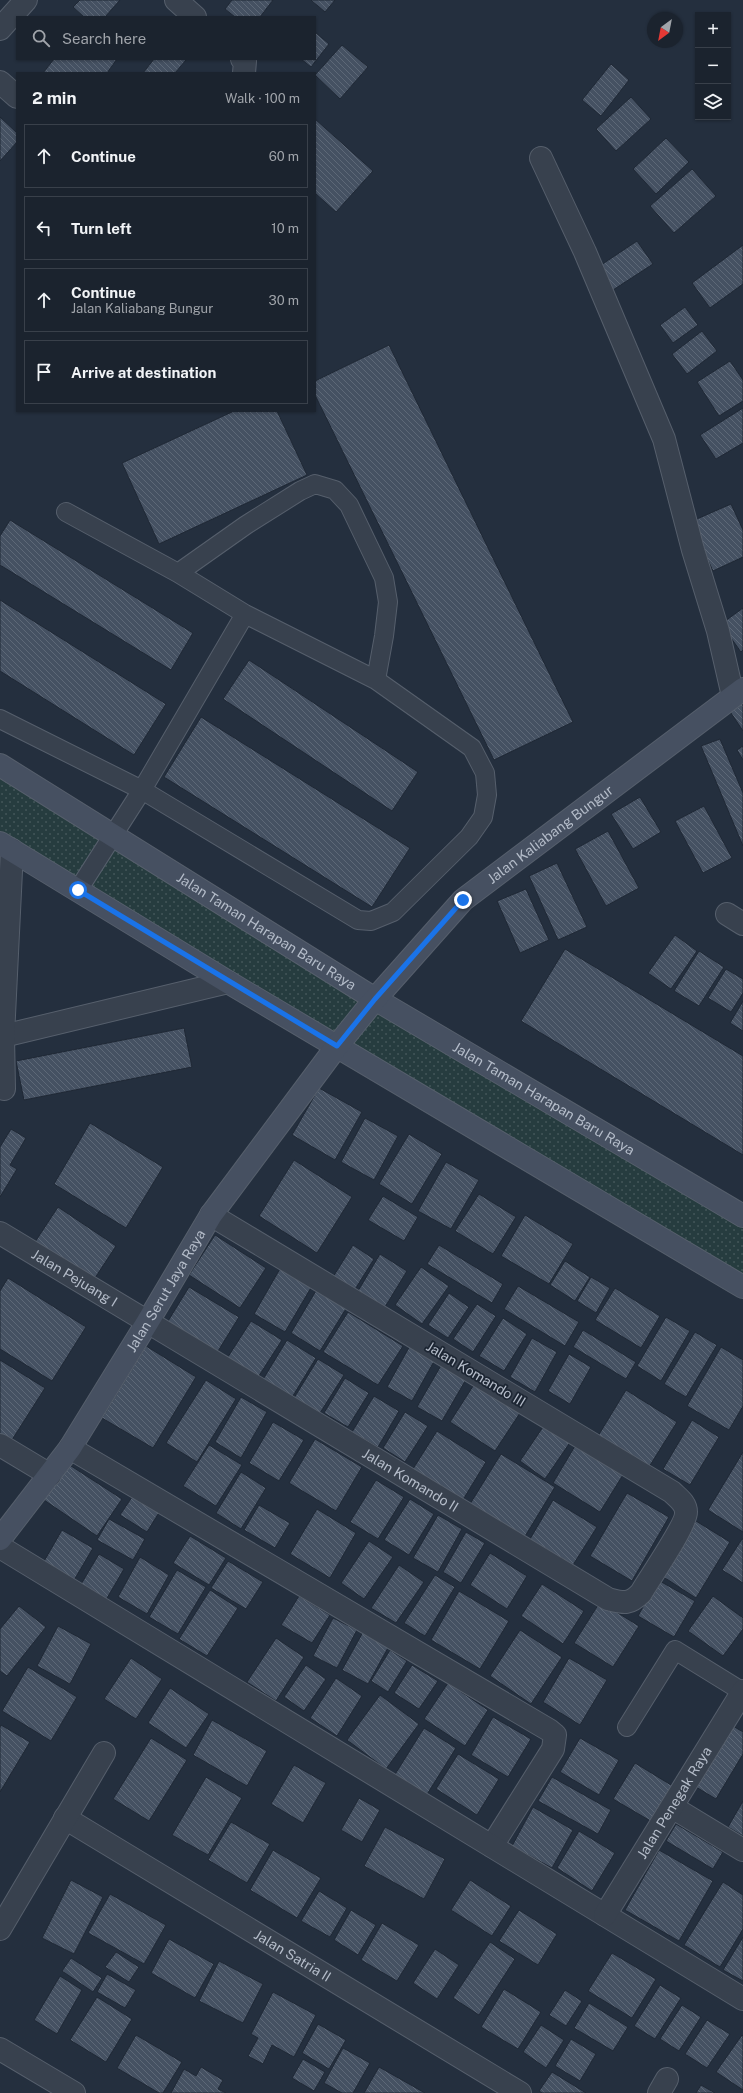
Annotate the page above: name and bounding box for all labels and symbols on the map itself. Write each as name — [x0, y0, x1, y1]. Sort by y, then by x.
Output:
north arrow — [647, 12, 683, 48]
street label: Jalan Kaliabang Bungur — [484, 782, 616, 887]
street label: Jalan Taman Harapan Baru Raya — [174, 869, 359, 993]
route start — [69, 881, 87, 899]
route end — [454, 891, 472, 909]
street label: Jalan Taman Harapan Baru Raya — [450, 1039, 638, 1158]
street label: Jalan Serut Jaya Raya — [123, 1227, 209, 1355]
street label: Jalan Pejuang I — [29, 1246, 120, 1310]
street label: Jalan Komando III — [423, 1338, 529, 1410]
street label: Jalan Komando II — [359, 1445, 461, 1515]
street label: Jalan Penegak Raya — [634, 1744, 715, 1862]
street label: Jalan Satria II — [251, 1926, 334, 1985]

